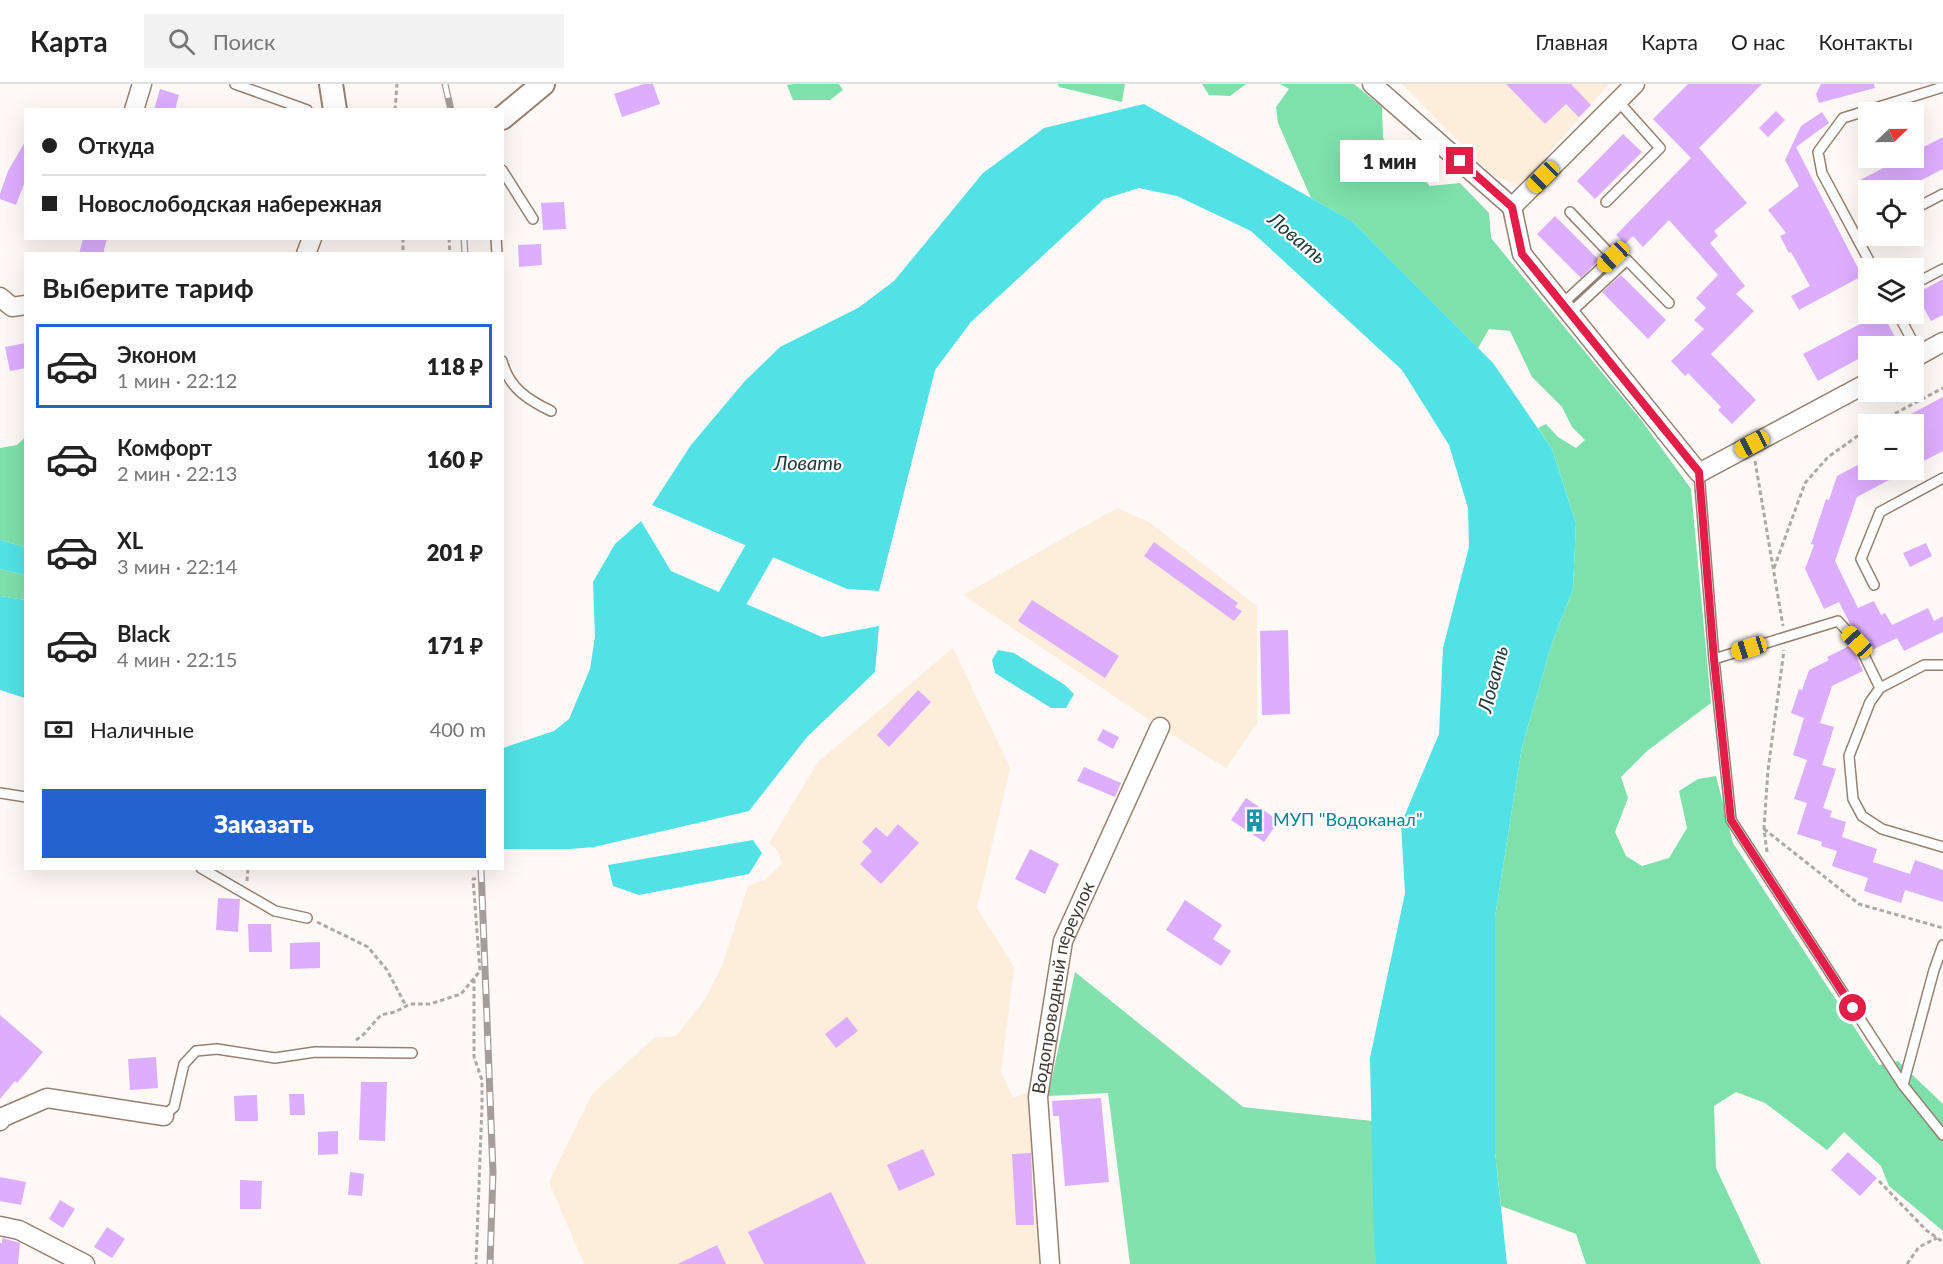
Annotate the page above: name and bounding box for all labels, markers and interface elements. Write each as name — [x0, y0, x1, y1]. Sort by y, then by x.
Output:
search box — [144, 14, 564, 68]
text: Карта — [30, 24, 108, 58]
icon: search — [165, 25, 198, 58]
text: Поиск — [213, 28, 276, 55]
text: Главная — [1535, 29, 1608, 54]
text: Карта — [1641, 29, 1698, 54]
text: О нас — [1731, 29, 1785, 54]
text: Контакты — [1818, 29, 1913, 54]
north arrow — [1858, 102, 1924, 168]
map controls — [1858, 102, 1924, 480]
text: Откуда — [78, 132, 155, 159]
callout: 1 мин — [1340, 140, 1439, 182]
route end — [1446, 147, 1473, 174]
text: 1 мин — [1362, 149, 1417, 173]
car — [1524, 158, 1562, 196]
button: locate — [1858, 180, 1924, 246]
text: Новослободская набережная — [78, 190, 382, 217]
water label: Ловать — [1263, 205, 1331, 268]
car — [1594, 238, 1632, 276]
button: layers — [1858, 258, 1924, 324]
text: Выберите тариф — [42, 271, 254, 304]
button: + — [1858, 336, 1924, 402]
icon: car — [45, 339, 99, 393]
text: Эконом — [117, 341, 197, 368]
text: 118 ₽ — [427, 353, 483, 380]
text: 1 мин · 22:12 — [117, 368, 237, 392]
button: − — [1858, 414, 1924, 480]
car — [1732, 428, 1772, 460]
icon: car — [45, 432, 99, 486]
text: Комфорт — [117, 434, 212, 461]
text: 160 ₽ — [427, 446, 483, 473]
water label: Ловать — [773, 450, 842, 474]
text: 2 мин · 22:13 — [117, 461, 237, 485]
icon: car — [45, 525, 99, 579]
text: XL — [117, 527, 143, 554]
text: 201 ₽ — [427, 539, 483, 566]
text: 3 мин · 22:14 — [117, 554, 237, 578]
icon: car — [45, 618, 99, 672]
text: Black — [117, 620, 170, 647]
car — [1838, 623, 1876, 661]
text: 171 ₽ — [427, 632, 483, 659]
car — [1729, 634, 1769, 662]
water label: Ловать — [1471, 643, 1512, 716]
text: 4 мин · 22:15 — [117, 647, 237, 671]
icon: cash — [42, 713, 75, 746]
text: Наличные — [90, 716, 194, 743]
text: 400 m — [430, 717, 486, 741]
button: Заказать — [42, 789, 486, 858]
building icon: МУП "Водоканал" — [1242, 807, 1268, 833]
place label: МУП "Водоканал" — [1273, 808, 1423, 830]
street label: Водопроводный переулок — [1027, 877, 1099, 1095]
route start — [1839, 994, 1866, 1021]

